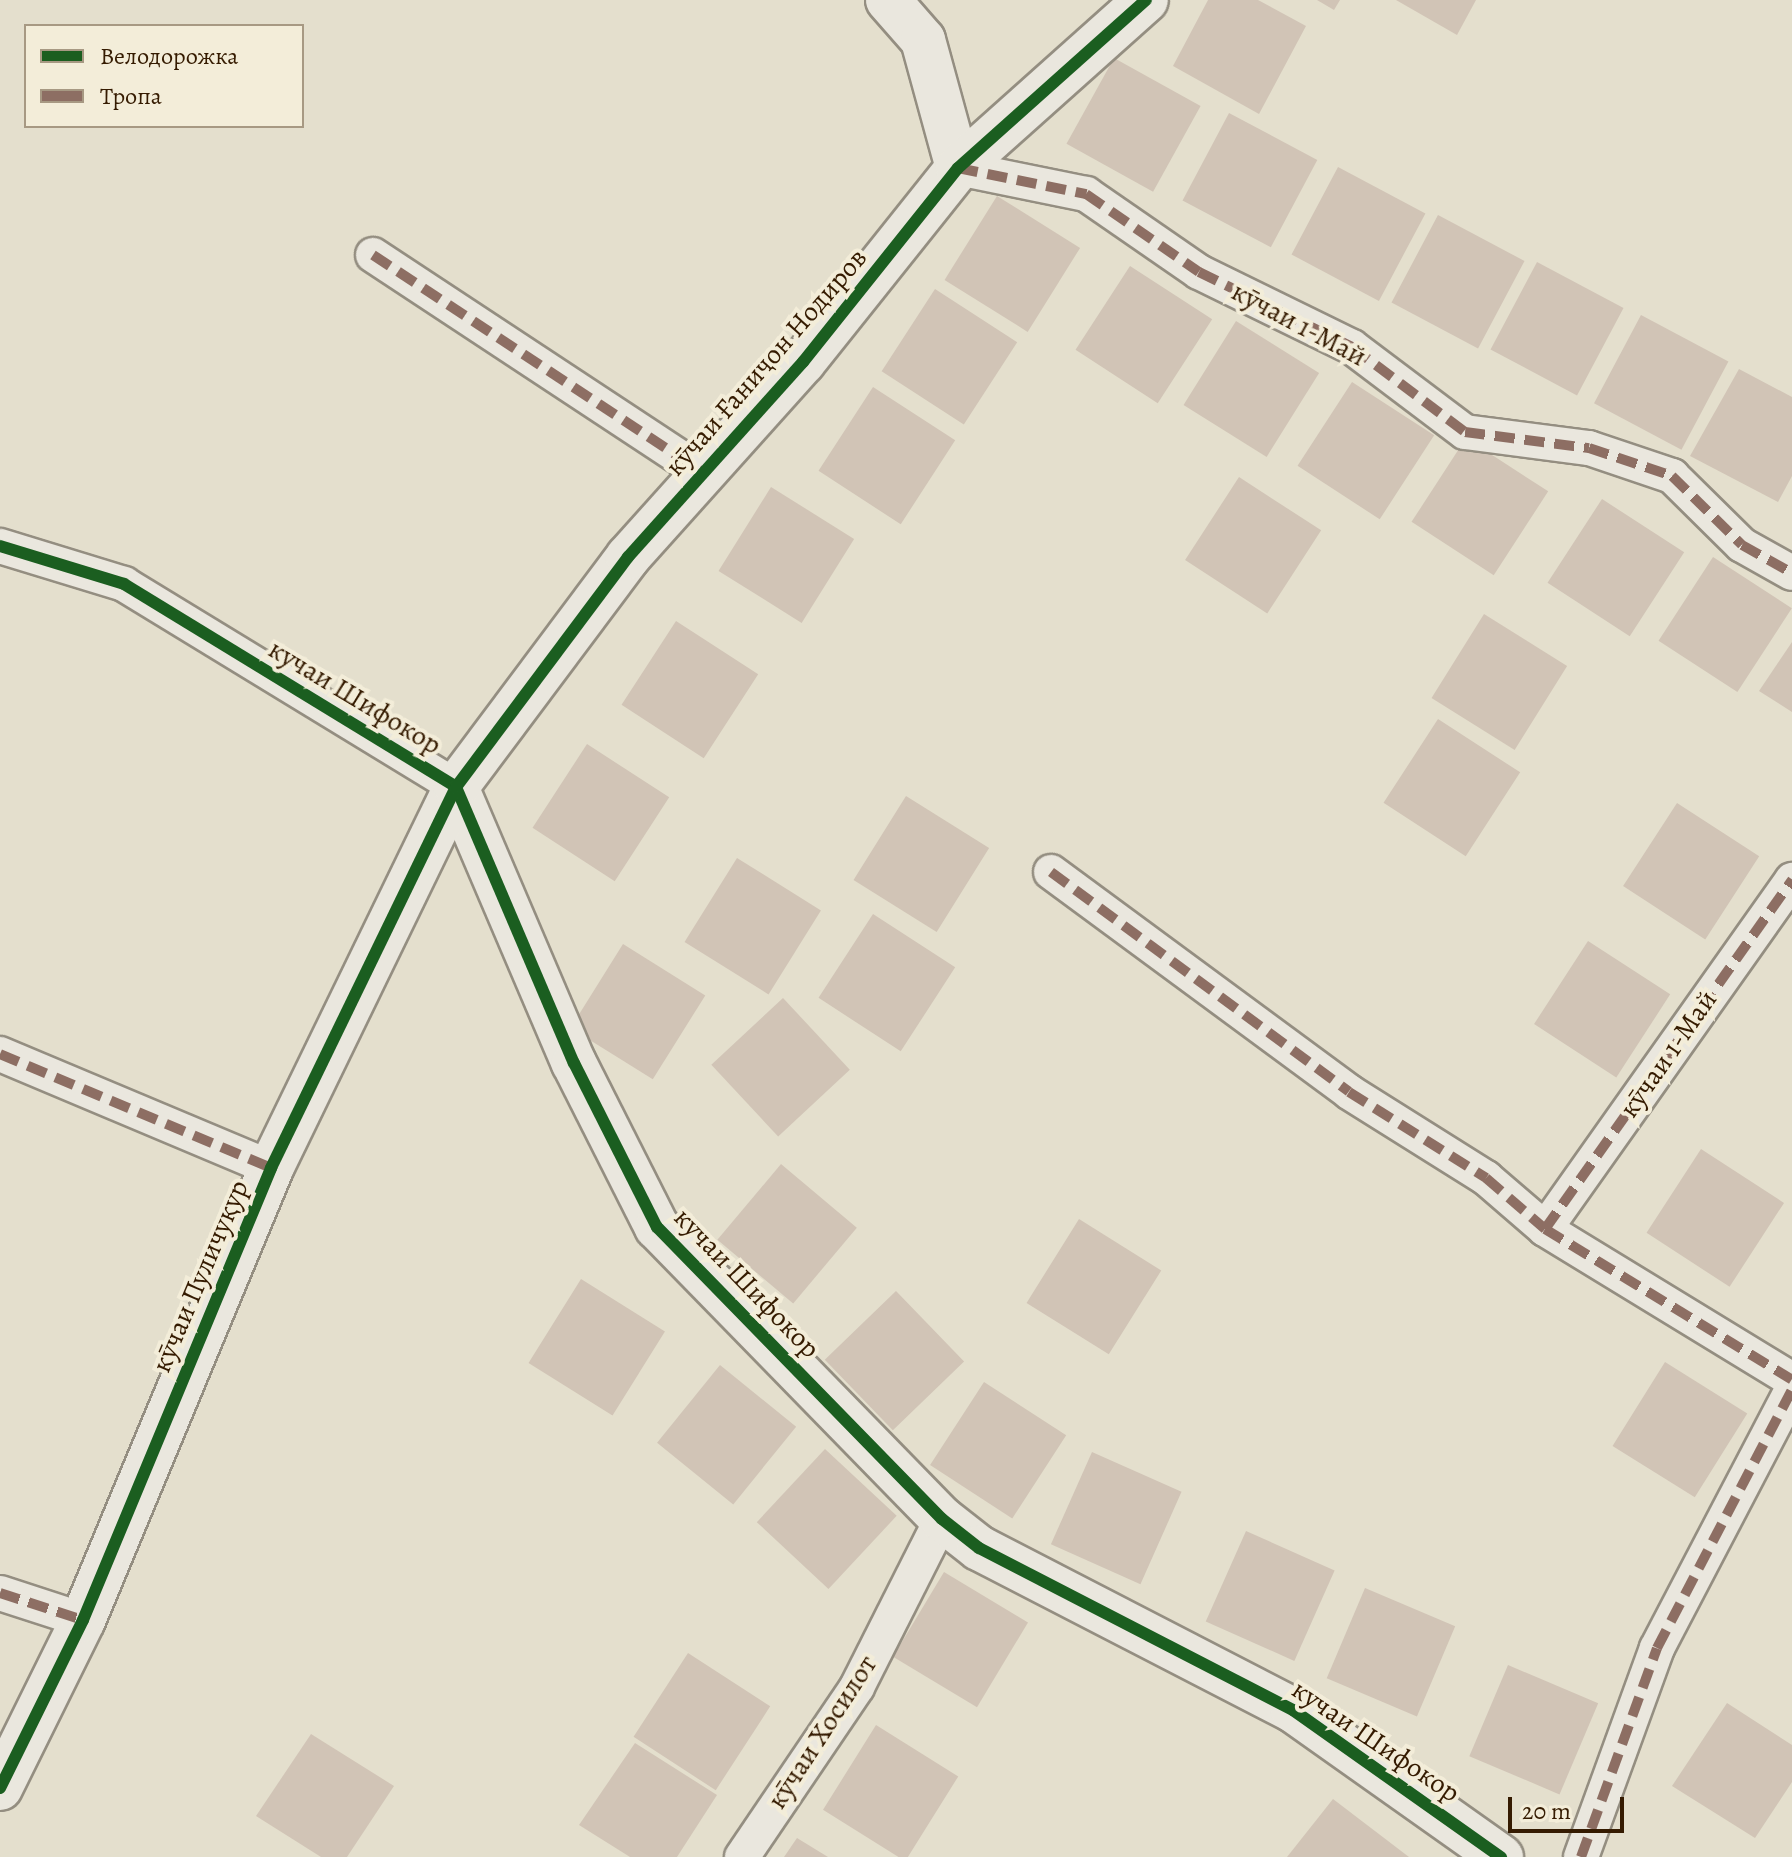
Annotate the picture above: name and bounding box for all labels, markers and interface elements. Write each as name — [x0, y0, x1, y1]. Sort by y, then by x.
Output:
legend — [24, 24, 304, 128]
text: Велодорожка — [100, 40, 238, 72]
text: Тропа — [100, 80, 162, 112]
street label: кӯчаи Ғаниҷон Нодиров — [658, 241, 874, 483]
street label: кӯчаи 1-Май — [1226, 275, 1372, 373]
street label: кучаи Шифокор — [263, 632, 447, 762]
street label: кӯчаи 1-Май — [1612, 984, 1724, 1124]
street label: кӯчаи Пуличуқур — [144, 1175, 256, 1377]
street label: кучаи Шифокор — [667, 1201, 827, 1365]
street label: кӯчаи Хосилот — [760, 1649, 884, 1815]
street label: кучаи Шифокор — [1286, 1672, 1466, 1810]
scale bar — [1512, 1781, 1628, 1831]
text: 20 m — [1522, 1795, 1571, 1827]

